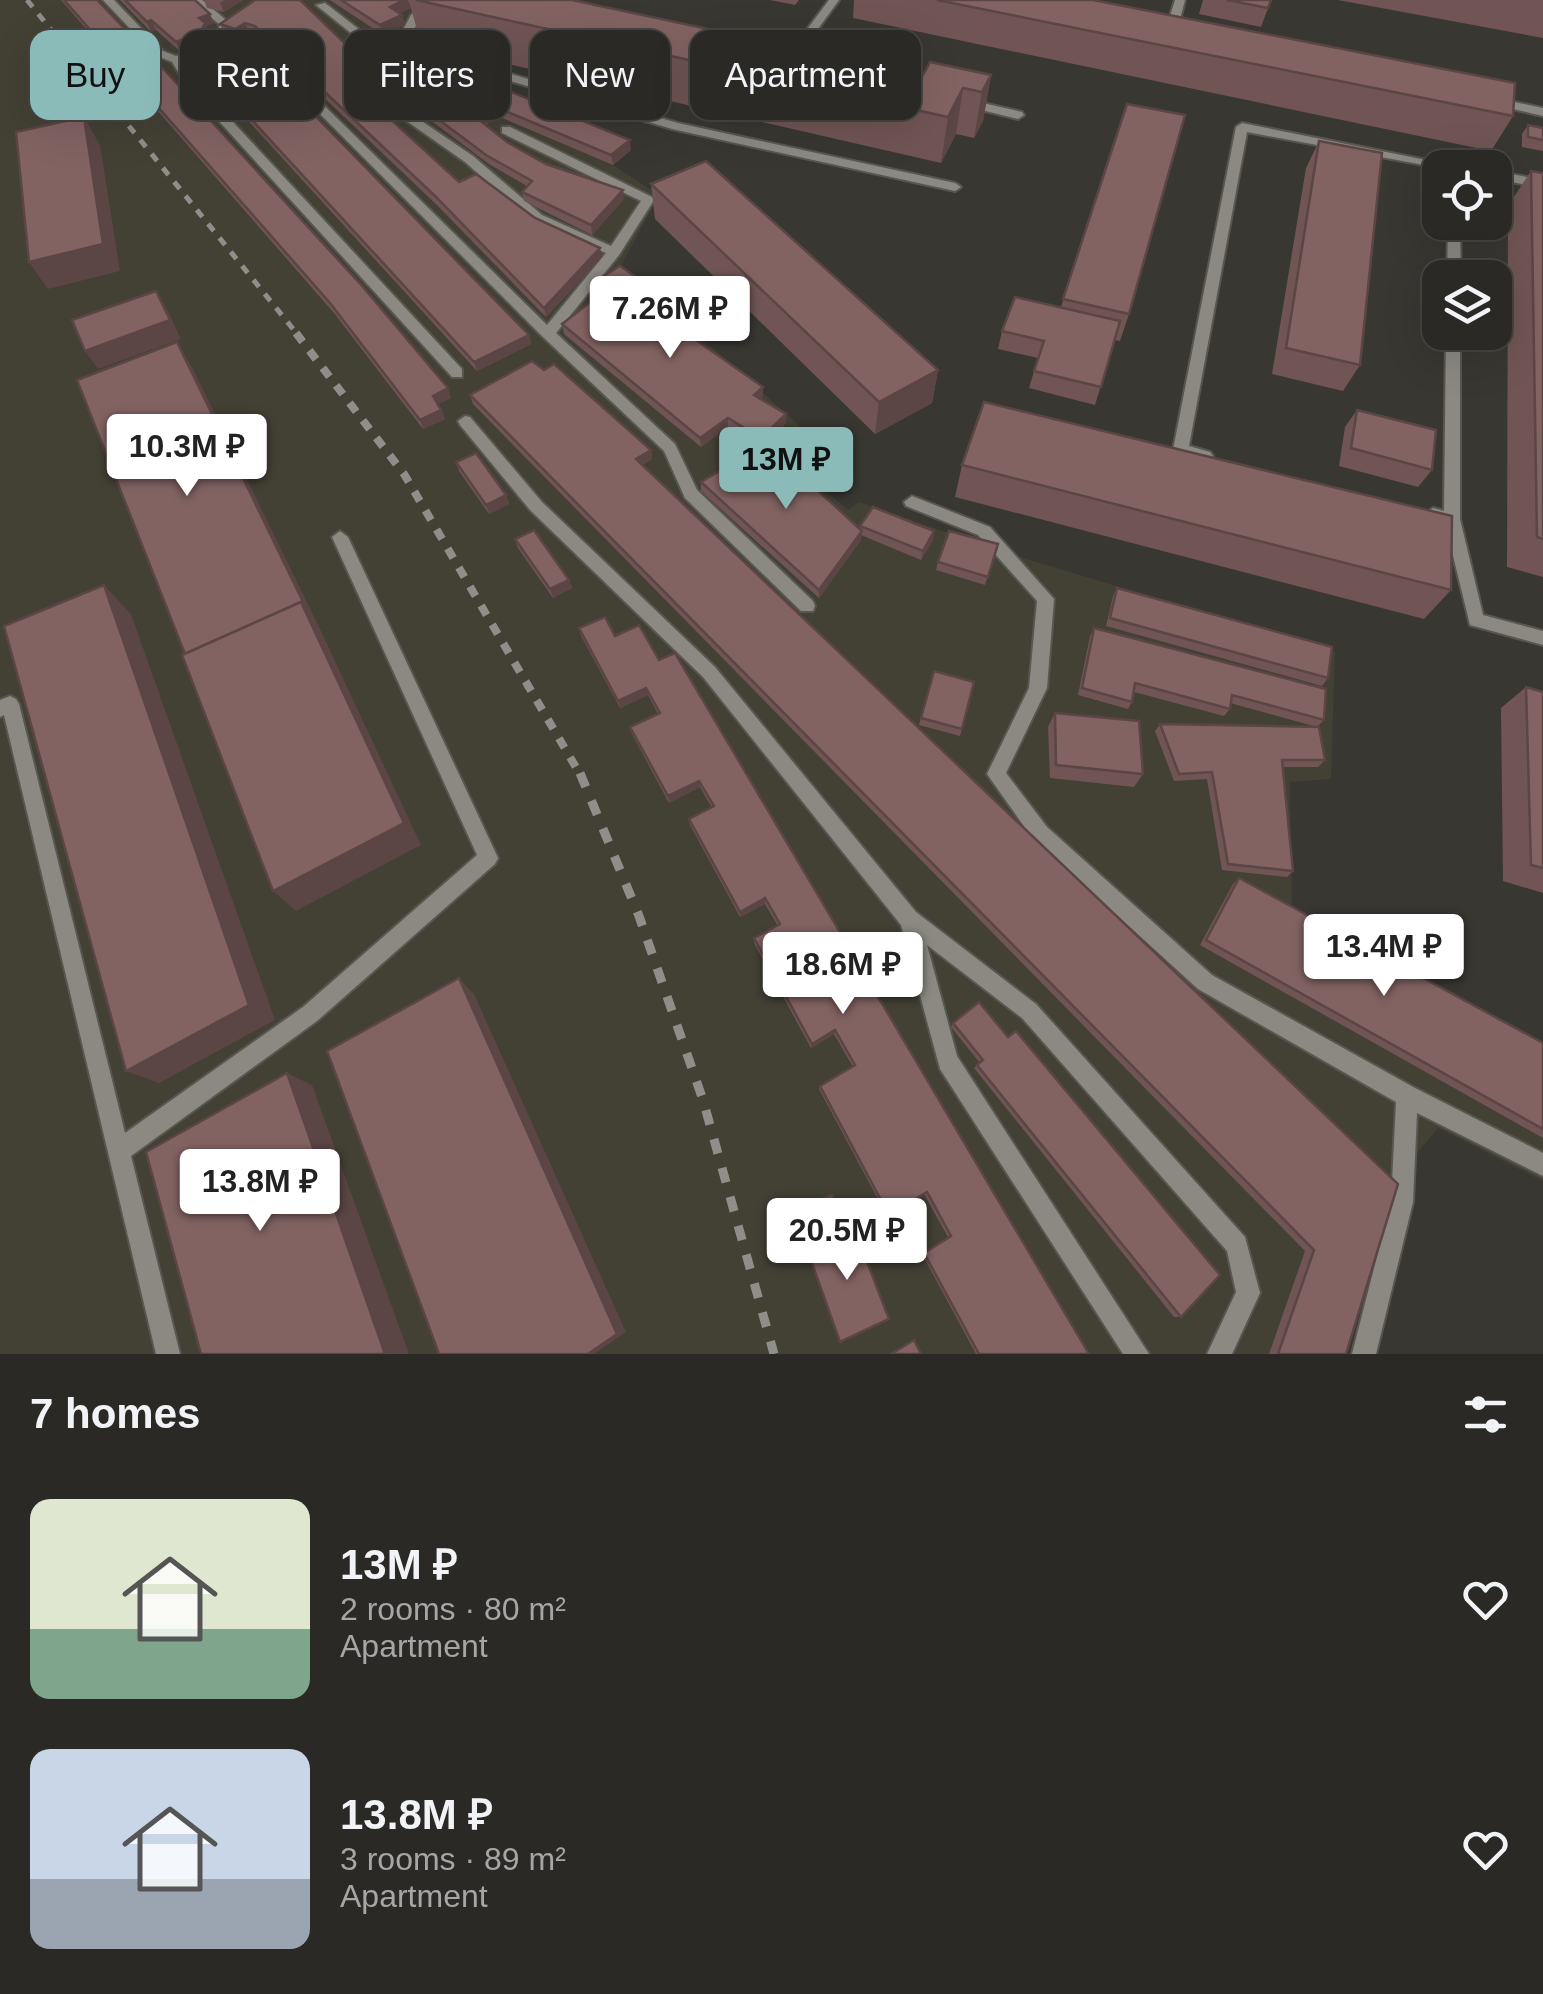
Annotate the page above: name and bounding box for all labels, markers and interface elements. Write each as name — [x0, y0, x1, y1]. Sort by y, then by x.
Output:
chip: Buy — [30, 30, 160, 120]
chip: Rent — [180, 30, 324, 120]
chip: Filters — [344, 30, 510, 120]
chip: New — [530, 30, 670, 120]
chip: Apartment — [690, 30, 921, 120]
map controls — [1422, 150, 1512, 350]
button: locate — [1422, 150, 1512, 240]
button: layers — [1422, 260, 1512, 350]
pin: 7.26M ₽ — [578, 276, 762, 361]
text: 7.26M ₽ — [612, 290, 728, 326]
pin: 10.3M ₽ — [95, 414, 279, 499]
pin: 13M ₽ — [716, 427, 856, 512]
text: 10.3M ₽ — [129, 428, 245, 464]
text: 13M ₽ — [741, 441, 831, 477]
pin: 13.4M ₽ — [1292, 914, 1476, 999]
text: 13.4M ₽ — [1326, 928, 1442, 964]
pin: 18.6M ₽ — [751, 932, 935, 1017]
text: 18.6M ₽ — [785, 946, 901, 982]
pin: 13.8M ₽ — [168, 1149, 352, 1234]
text: 13.8M ₽ — [202, 1163, 318, 1199]
pin: 20.5M ₽ — [755, 1198, 939, 1283]
text: 20.5M ₽ — [789, 1212, 905, 1248]
icon: filters — [1458, 1387, 1513, 1442]
text: 7 homes — [30, 1390, 200, 1437]
icon: home — [110, 1539, 230, 1659]
text: 13M ₽ — [340, 1541, 458, 1588]
icon: heart — [1458, 1572, 1513, 1627]
text: 2 rooms · 80 m² — [340, 1591, 566, 1627]
text: Apartment — [340, 1628, 488, 1664]
icon: home — [110, 1789, 230, 1909]
text: 13.8M ₽ — [340, 1791, 493, 1838]
icon: heart — [1458, 1822, 1513, 1877]
text: 3 rooms · 89 m² — [340, 1841, 566, 1877]
text: Apartment — [340, 1878, 488, 1914]

